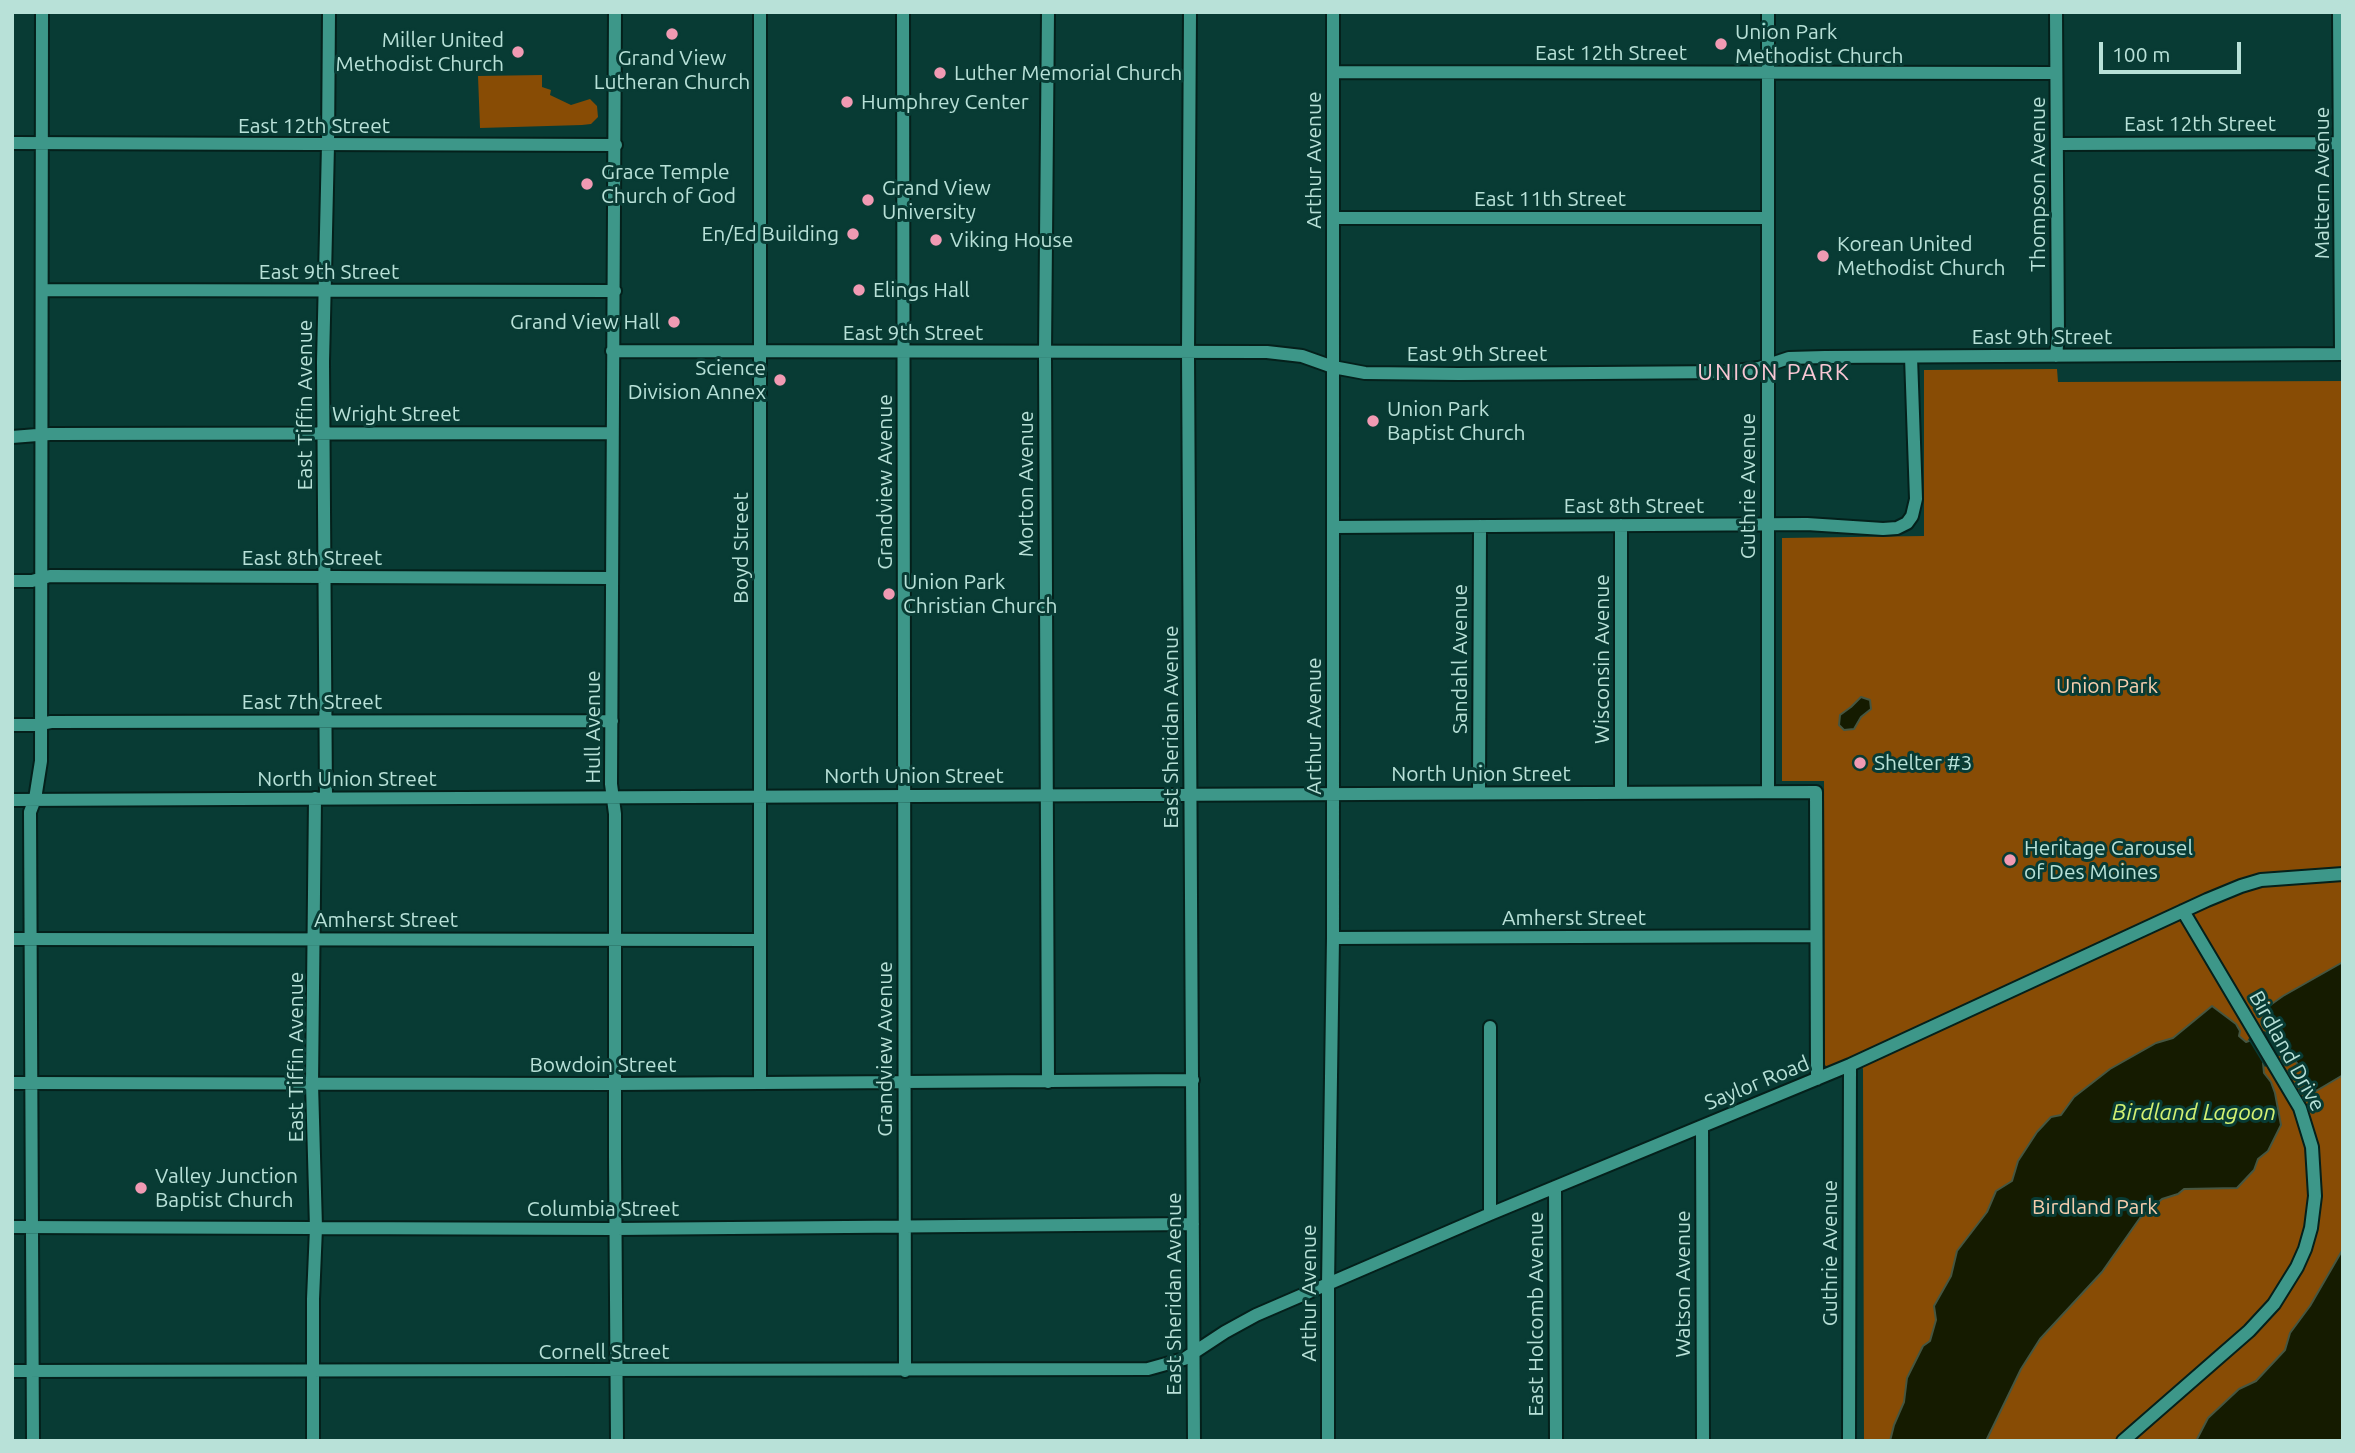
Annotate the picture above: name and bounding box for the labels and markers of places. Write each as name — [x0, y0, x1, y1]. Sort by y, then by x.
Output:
place label: Union Park Methodist Church — [1735, 19, 1903, 69]
marker: Grand View Lutheran Church — [664, 26, 680, 42]
place label: Miller United Methodist Church — [336, 27, 504, 77]
marker: Union Park Methodist Church — [1713, 36, 1729, 52]
marker: Miller United Methodist Church — [510, 44, 526, 60]
place label: Grand View Lutheran Church — [594, 45, 750, 95]
place label: Luther Memorial Church — [954, 60, 1182, 86]
marker: Luther Memorial Church — [932, 65, 948, 81]
place label: Humphrey Center — [861, 89, 1029, 115]
marker: Humphrey Center — [839, 94, 855, 110]
place label: Grace Temple Church of God — [601, 159, 736, 209]
place label: Grand View University — [882, 175, 991, 225]
marker: Grace Temple Church of God — [579, 176, 595, 192]
marker: Grand View University — [860, 192, 876, 208]
place label: En/Ed Building — [701, 221, 839, 247]
marker: En/Ed Building — [845, 226, 861, 242]
place label: Viking House — [950, 227, 1073, 253]
place label: Korean United Methodist Church — [1837, 231, 2005, 281]
marker: Viking House — [928, 232, 944, 248]
marker: Korean United Methodist Church — [1815, 248, 1831, 264]
place label: Elings Hall — [873, 277, 970, 303]
marker: Elings Hall — [851, 282, 867, 298]
place label: Grand View Hall — [510, 309, 660, 335]
marker: Grand View Hall — [666, 314, 682, 330]
place label: Science Division Annex — [628, 355, 766, 405]
marker: Science Division Annex — [772, 372, 788, 388]
place label: Union Park Baptist Church — [1387, 396, 1525, 446]
marker: Union Park Baptist Church — [1365, 413, 1381, 429]
place label: Union Park Christian Church — [903, 569, 1058, 619]
marker: Union Park Christian Church — [881, 586, 897, 602]
place label: Shelter #3 — [1874, 750, 1972, 776]
marker: Shelter #3 — [1852, 755, 1868, 771]
place label: Heritage Carousel of Des Moines — [2024, 835, 2193, 885]
marker: Heritage Carousel of Des Moines — [2002, 852, 2018, 868]
place label: Valley Junction Baptist Church — [155, 1163, 298, 1213]
marker: Valley Junction Baptist Church — [133, 1180, 149, 1196]

